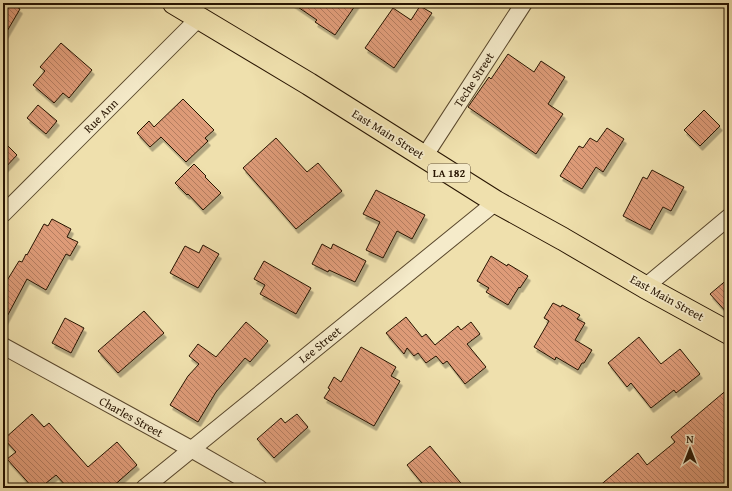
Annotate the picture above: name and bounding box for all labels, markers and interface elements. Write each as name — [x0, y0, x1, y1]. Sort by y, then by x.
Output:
street label: Teche Street — [449, 48, 498, 111]
street label: Rue Ann — [80, 94, 122, 137]
street label: East Main Street — [349, 105, 428, 163]
road number: LA 182 — [428, 164, 470, 182]
street label: East Main Street — [627, 270, 708, 325]
street label: Lee Street — [295, 322, 345, 367]
street label: Charles Street — [96, 392, 167, 441]
north arrow — [670, 429, 710, 469]
text: N — [686, 431, 694, 447]

